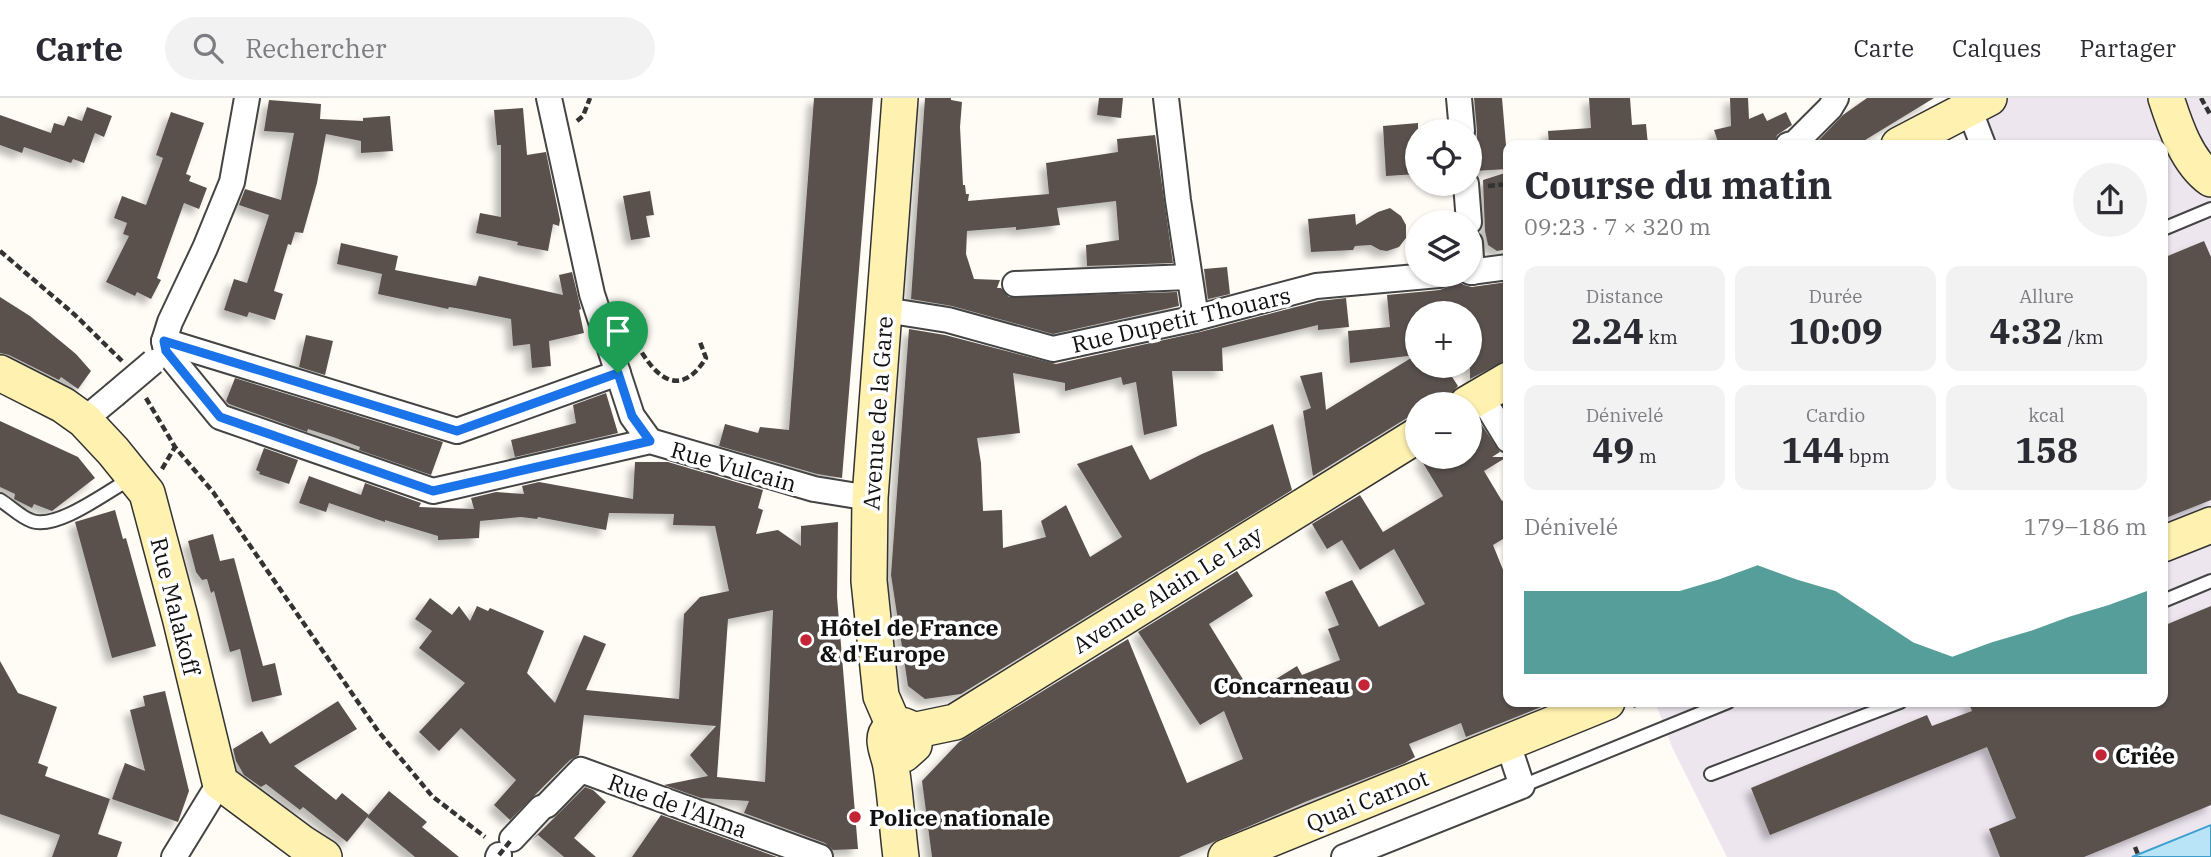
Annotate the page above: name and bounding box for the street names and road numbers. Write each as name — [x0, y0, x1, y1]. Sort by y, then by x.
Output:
street label: Rue Dupetit Thouars — [1069, 279, 1293, 359]
street label: Avenue de la Gare — [855, 315, 899, 511]
street label: Rue Vulcain — [668, 434, 800, 498]
street label: Avenue Alain Le Lay — [1067, 518, 1268, 660]
street label: Rue Malakoff — [144, 534, 208, 680]
street label: Quai Carnot — [1302, 762, 1432, 838]
street label: Rue de l'Alma — [604, 766, 752, 844]

